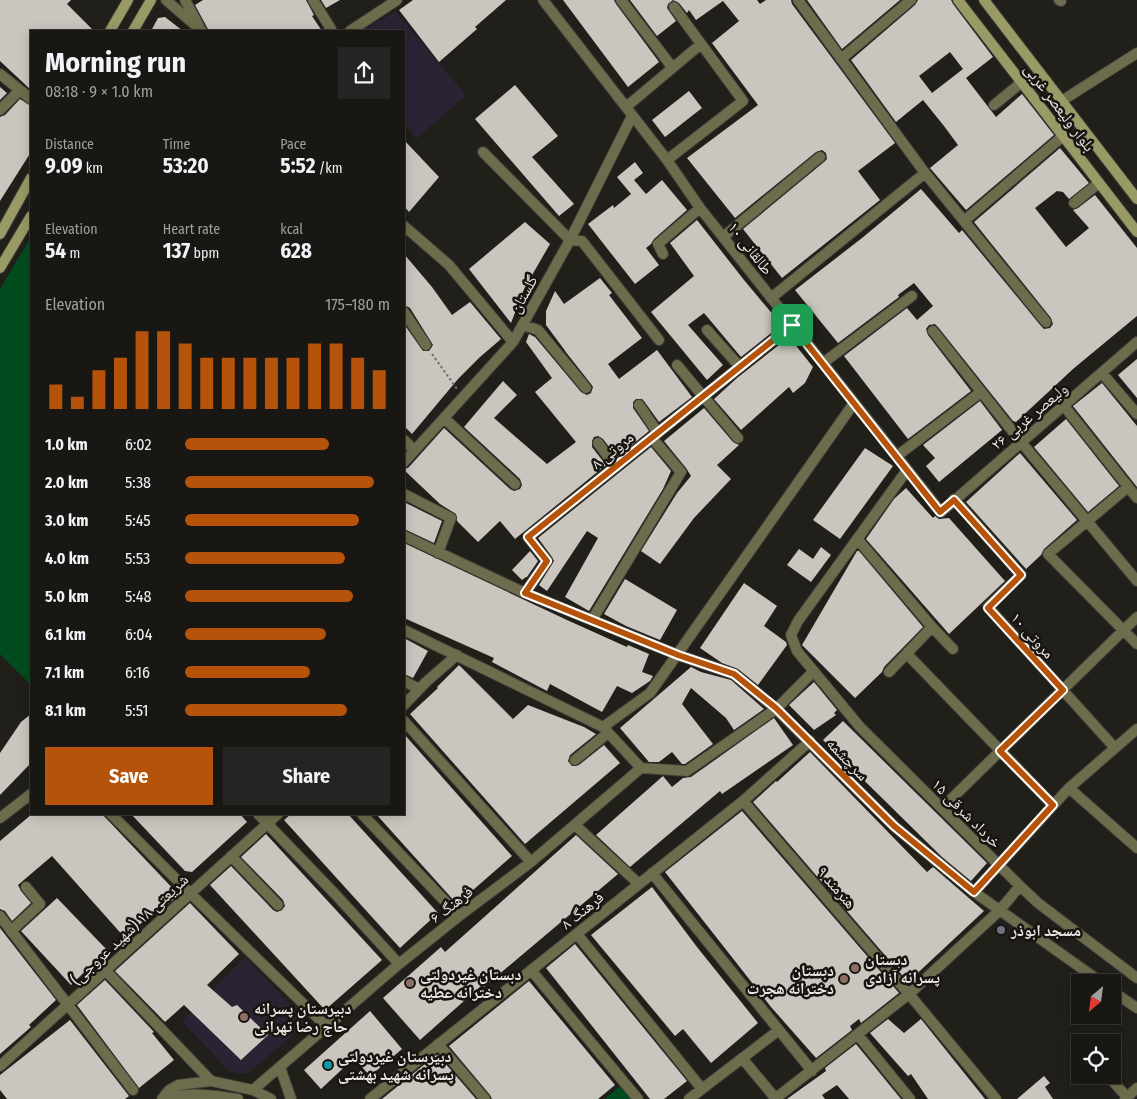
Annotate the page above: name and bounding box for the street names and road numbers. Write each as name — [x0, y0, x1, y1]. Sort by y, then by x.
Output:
street label: بلوار ولیعصر غربی — [1019, 59, 1099, 156]
street label: طالقانی ۱۰ — [723, 218, 777, 279]
street label: گلستان — [505, 272, 543, 317]
street label: ولیعصر غربی ۲۶ — [987, 379, 1072, 455]
street label: مروتی ۸ — [587, 428, 638, 474]
street label: مروتی ۱۰ — [1006, 608, 1058, 663]
street label: سرچشمه — [823, 734, 872, 785]
street label: ۱۵ خرداد شرقی — [927, 775, 1005, 853]
street label: هنرمند ۹ — [813, 862, 860, 912]
street label: شریعتی ۱۸ (شهید عروجی) — [66, 870, 193, 990]
street label: فرهنگ ۶ — [426, 882, 477, 927]
street label: فرهنگ ۸ — [557, 887, 607, 933]

